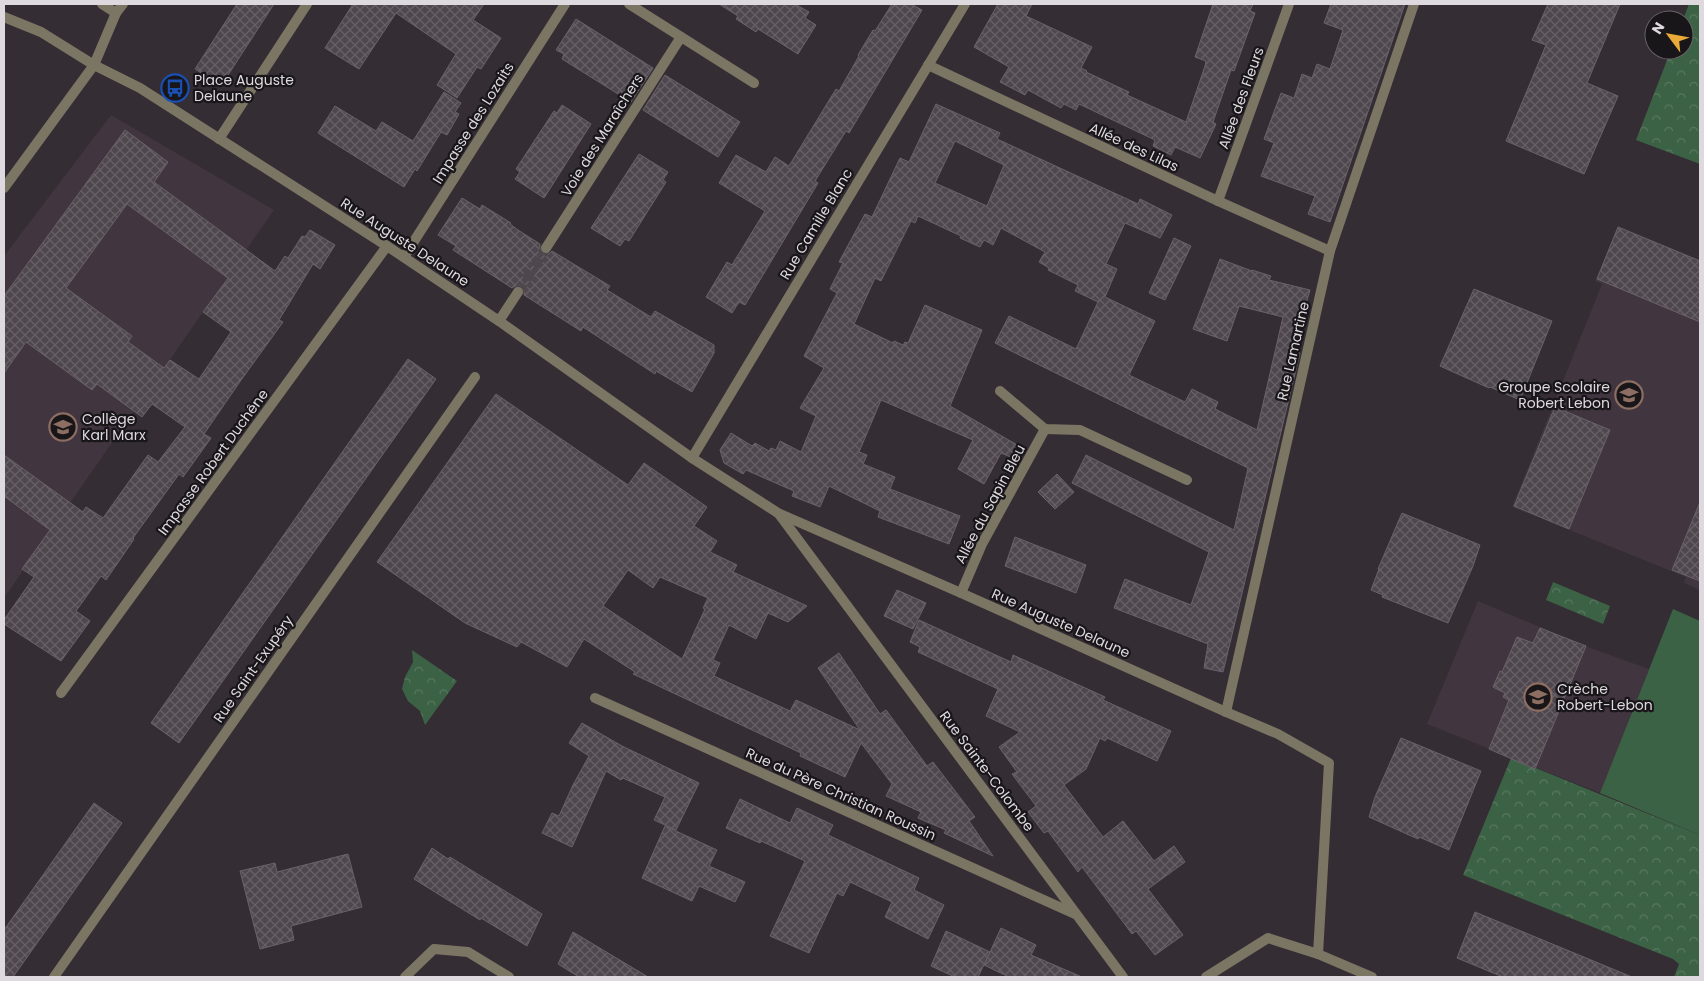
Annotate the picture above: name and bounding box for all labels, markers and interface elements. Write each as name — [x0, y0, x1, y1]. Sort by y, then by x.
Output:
north arrow — [1644, 10, 1694, 60]
text: N — [1647, 18, 1669, 38]
street label: Allée des Fleurs — [1213, 44, 1269, 152]
street label: Impasse des Lozaits — [427, 58, 519, 188]
place label: Place Auguste Delaune — [194, 70, 294, 106]
street label: Voie des Maraîchers — [556, 70, 648, 200]
bus stop icon: Place Auguste Delaune — [160, 73, 190, 103]
street label: Allée des Lilas — [1086, 118, 1182, 176]
street label: Rue Camille Blanc — [775, 165, 857, 283]
street label: Rue Auguste Delaune — [337, 193, 473, 291]
street label: Rue Lamartine — [1272, 299, 1314, 402]
place label: Groupe Scolaire Robert Lebon — [1498, 377, 1610, 413]
school or university icon: Groupe Scolaire Robert Lebon — [1614, 380, 1644, 410]
street label: Impasse Robert Duchêne — [153, 385, 273, 539]
place label: Collège Karl Marx — [82, 409, 146, 445]
school or university icon: Collège Karl Marx — [48, 412, 78, 442]
street label: Allée du Sapin Bleu — [950, 441, 1030, 567]
street label: Rue Auguste Delaune — [989, 583, 1134, 663]
street label: Rue Saint-Exupéry — [208, 611, 298, 727]
place label: Crèche Robert-Lebon — [1557, 679, 1653, 715]
school or university icon: Crèche Robert-Lebon — [1523, 682, 1553, 712]
street label: Rue Sainte-Colombe — [935, 707, 1039, 836]
street label: Rue du Père Christian Roussin — [743, 743, 939, 845]

